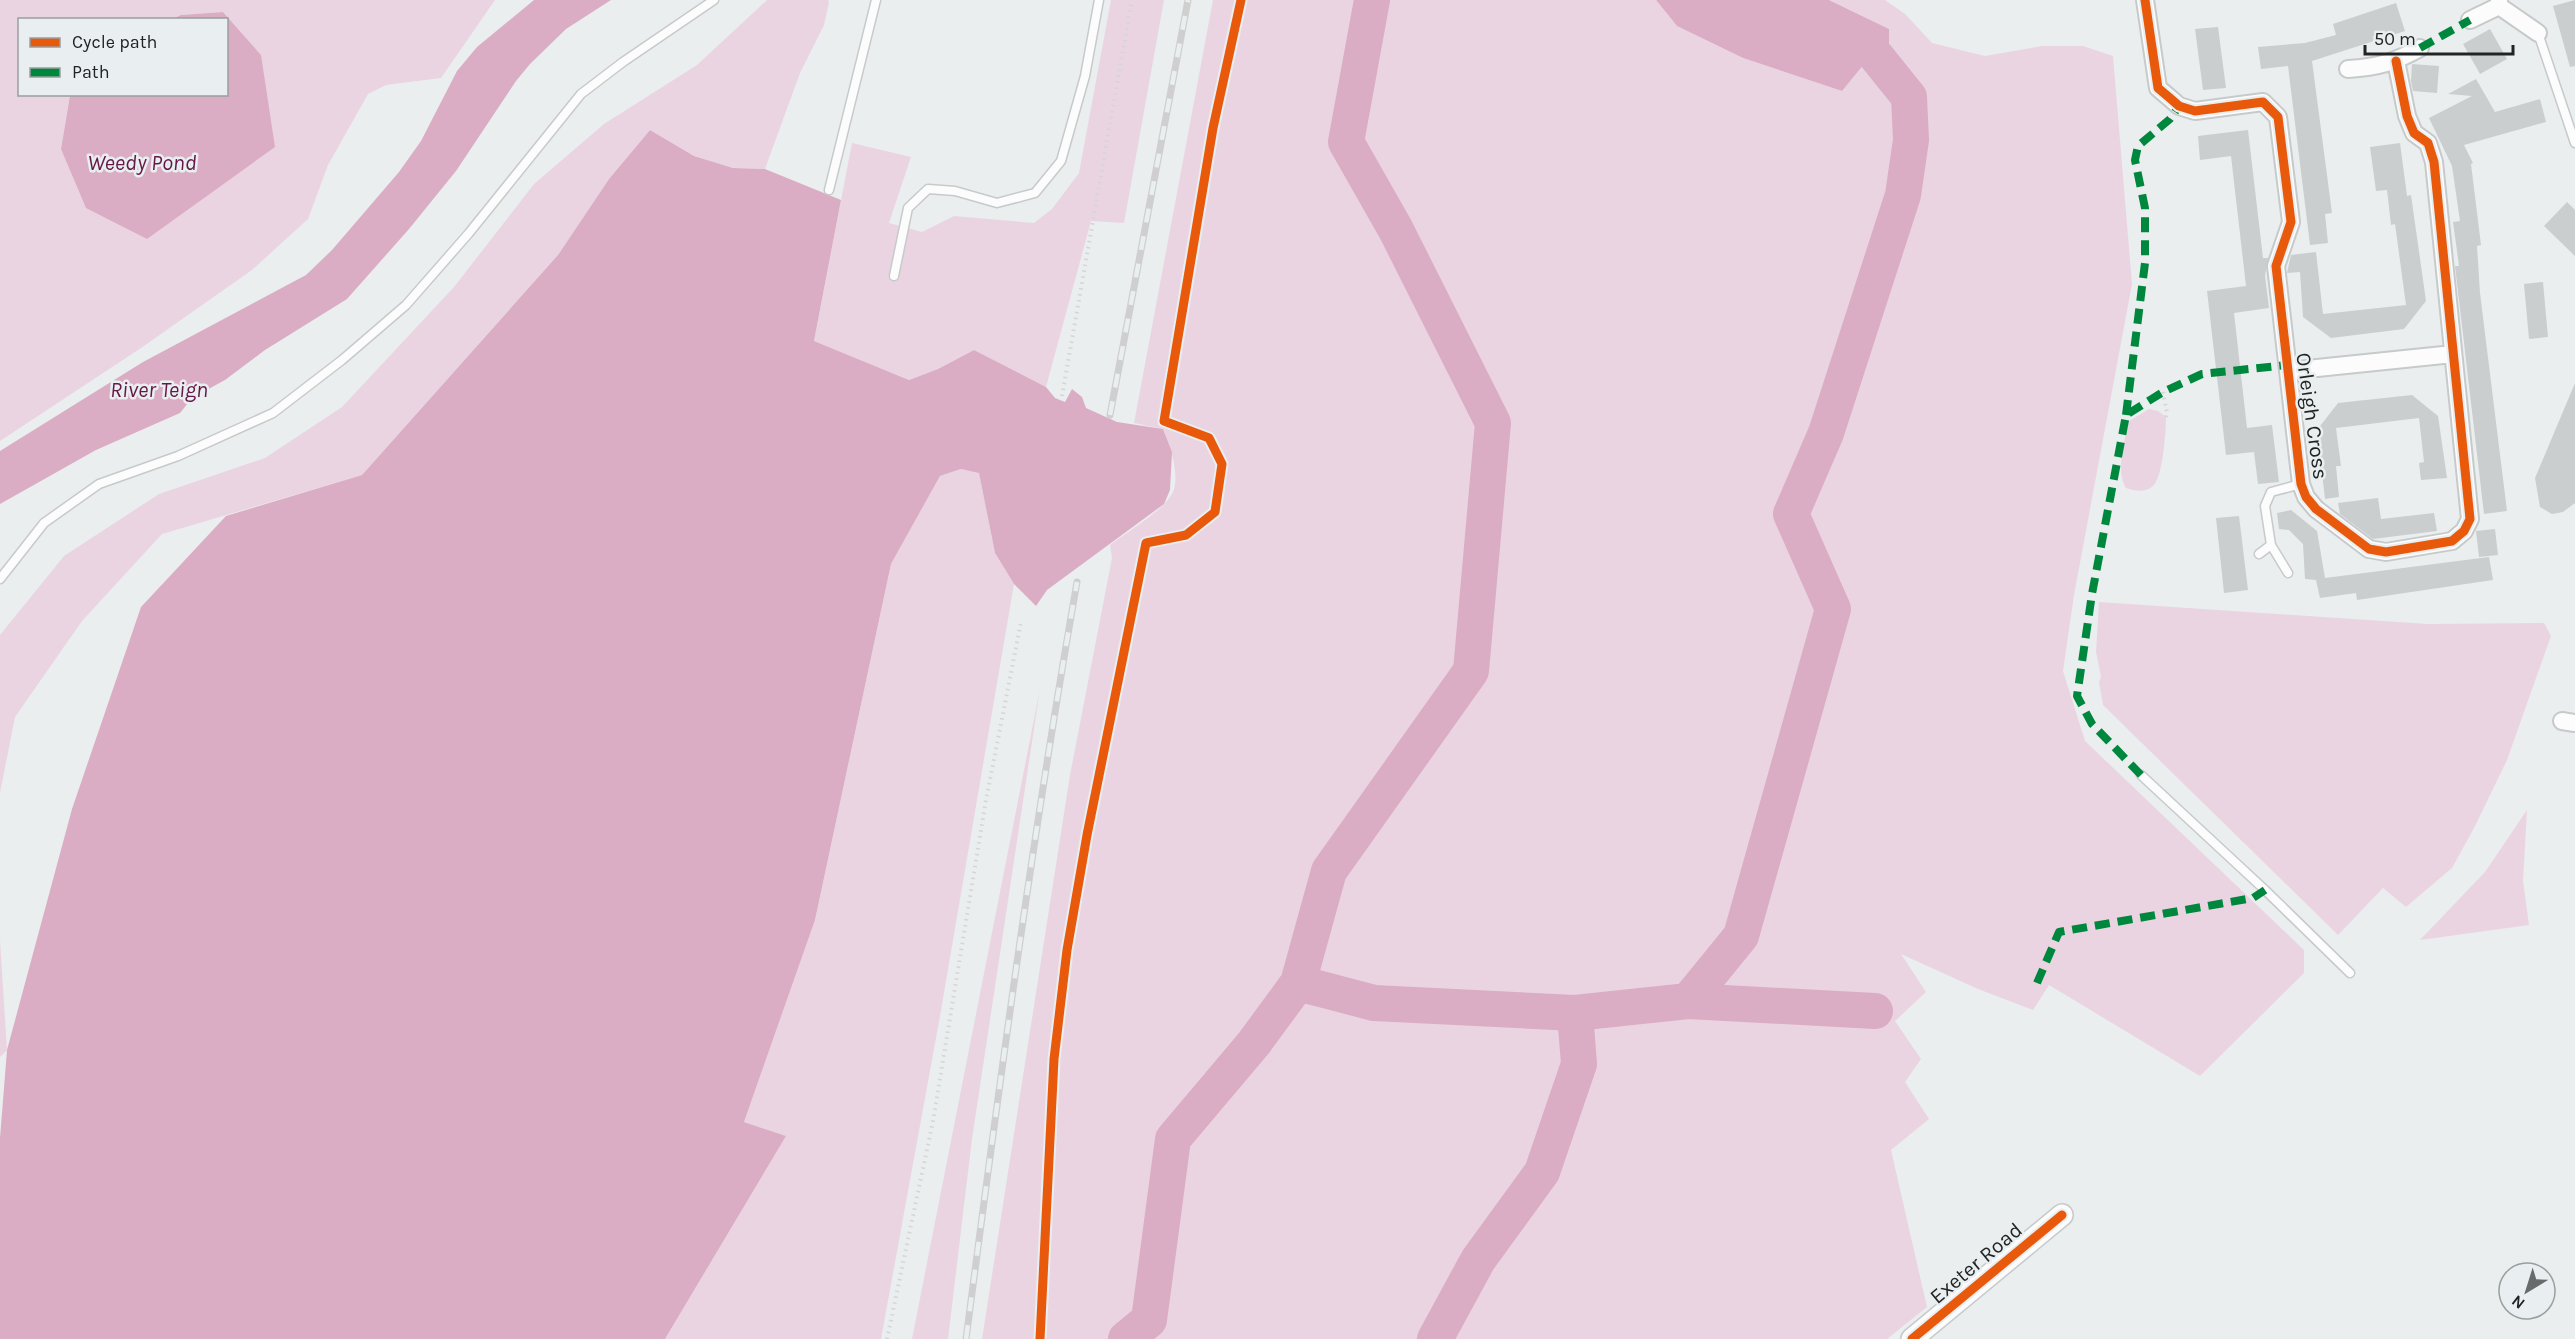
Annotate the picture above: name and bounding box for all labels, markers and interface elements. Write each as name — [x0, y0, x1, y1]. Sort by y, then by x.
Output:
legend — [18, 18, 228, 96]
scale bar — [2365, 18, 2514, 56]
text: 50 m — [2374, 28, 2416, 50]
text: Cycle path — [72, 31, 157, 53]
text: Path — [72, 61, 110, 83]
water label: Weedy Pond — [88, 150, 197, 176]
street label: Orleigh Cross — [2291, 351, 2333, 481]
water label: River Teign — [110, 377, 208, 403]
street label: Exeter Road — [1925, 1218, 2027, 1308]
north arrow — [2497, 1261, 2557, 1321]
text: N — [2508, 1291, 2528, 1313]

